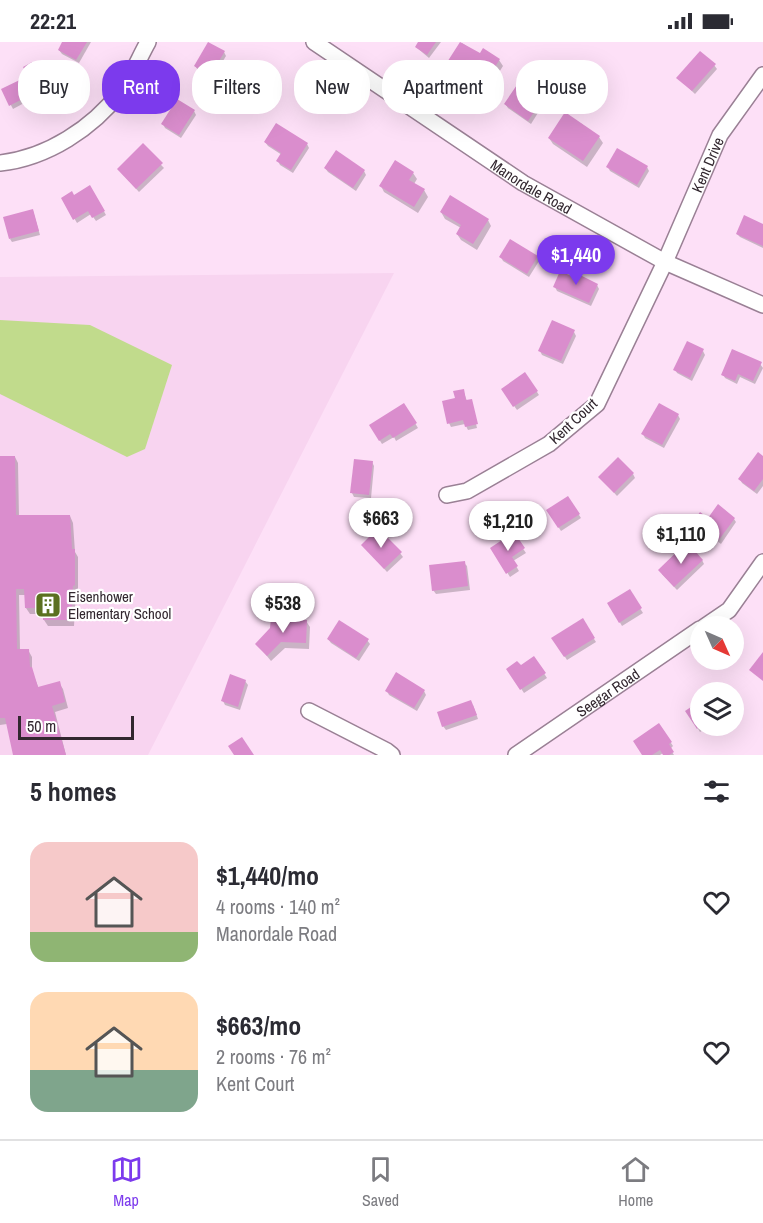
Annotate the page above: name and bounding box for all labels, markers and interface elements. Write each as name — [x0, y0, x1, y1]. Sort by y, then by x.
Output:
text: 22:21 — [30, 6, 76, 36]
chip: Buy — [18, 60, 90, 114]
chip: Rent — [102, 60, 180, 114]
chip: Filters — [192, 60, 282, 114]
chip: New — [294, 60, 370, 114]
chip: Apartment — [382, 60, 504, 114]
chip: House — [516, 60, 608, 114]
street label: Kent Drive — [686, 134, 728, 195]
street label: Manordale Road — [487, 154, 576, 219]
pin: $1,440 — [527, 235, 625, 286]
text: $1,440 — [551, 241, 601, 268]
street label: Kent Court — [544, 393, 602, 449]
pin: $663 — [345, 498, 417, 549]
pin: $1,210 — [459, 501, 557, 552]
text: $663 — [363, 504, 399, 531]
text: $1,210 — [483, 507, 533, 534]
pin: $1,110 — [632, 514, 730, 565]
text: $1,110 — [656, 520, 706, 547]
pin: $538 — [247, 583, 319, 634]
place label: Eisenhower Elementary School — [68, 586, 171, 624]
text: $538 — [265, 589, 301, 616]
building icon: Eisenhower Elementary School — [33, 590, 63, 620]
north arrow — [690, 616, 744, 670]
map controls — [690, 616, 744, 736]
street label: Seegar Road — [572, 663, 643, 721]
button: layers — [690, 682, 744, 736]
scale bar — [18, 713, 134, 740]
text: 50 m — [27, 715, 56, 737]
text: 5 homes — [30, 774, 117, 809]
icon: filters — [700, 775, 733, 808]
text: $1,440/mo — [216, 858, 319, 893]
icon: home — [78, 866, 150, 938]
icon: heart — [700, 886, 733, 919]
text: 4 rooms · 140 m² — [216, 893, 340, 920]
text: Manordale Road — [216, 920, 337, 947]
text: $663/mo — [216, 1008, 301, 1043]
icon: home — [78, 1016, 150, 1088]
icon: heart — [700, 1036, 733, 1069]
text: 2 rooms · 76 m² — [216, 1043, 331, 1070]
text: Kent Court — [216, 1070, 294, 1097]
tab: Map — [110, 1153, 143, 1211]
tab: Saved — [362, 1153, 399, 1211]
tab: Home — [618, 1153, 653, 1211]

